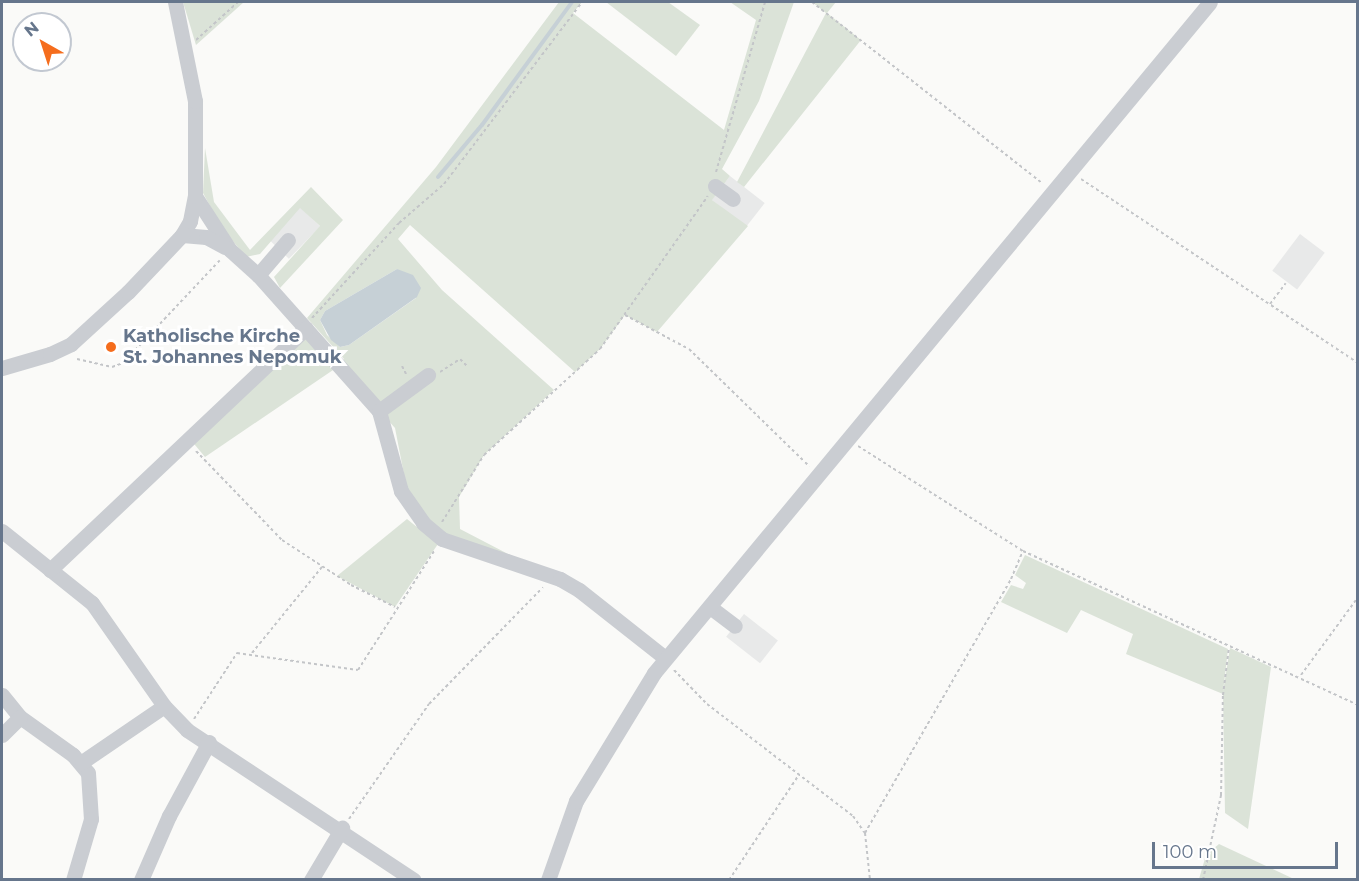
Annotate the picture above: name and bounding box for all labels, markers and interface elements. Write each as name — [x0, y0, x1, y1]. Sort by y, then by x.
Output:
north arrow — [12, 12, 72, 72]
text: N — [21, 18, 43, 41]
place label: Katholische Kirche St. Johannes Nepomuk — [123, 326, 341, 368]
marker: Katholische Kirche St. Johannes Nepomuk — [104, 340, 118, 354]
scale bar — [1155, 830, 1341, 868]
text: 100 m — [1163, 841, 1217, 863]

